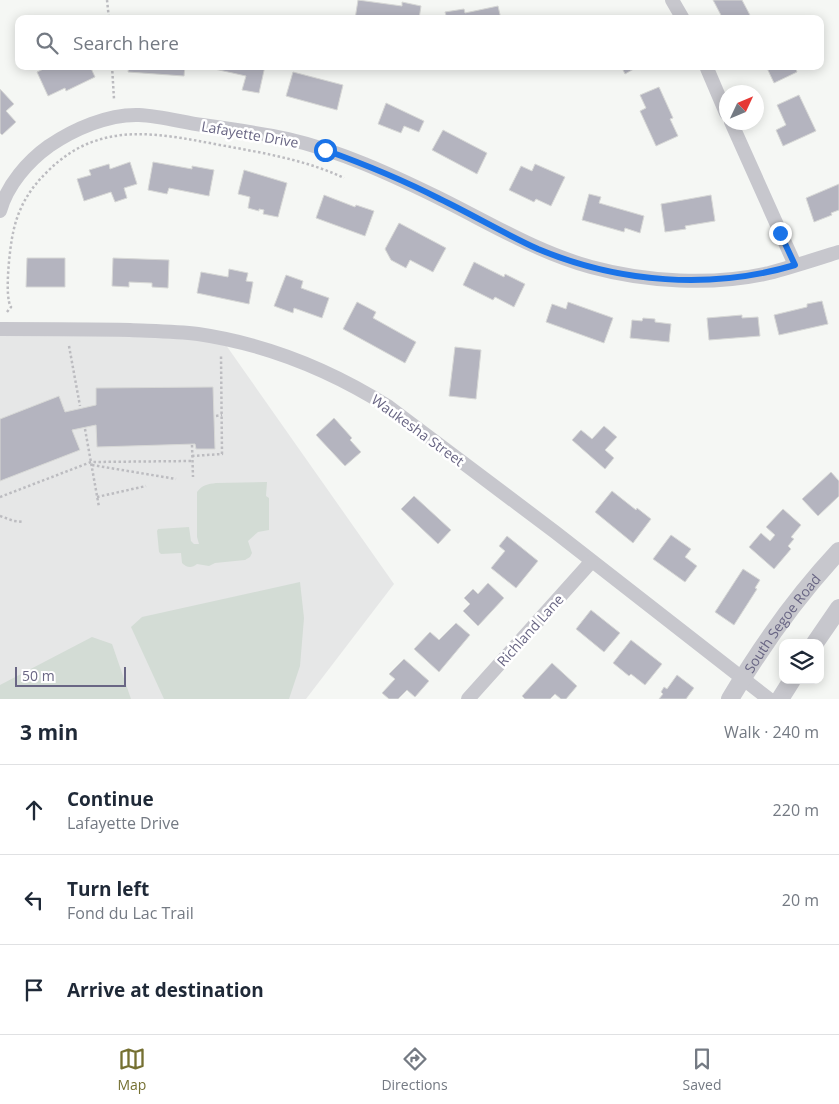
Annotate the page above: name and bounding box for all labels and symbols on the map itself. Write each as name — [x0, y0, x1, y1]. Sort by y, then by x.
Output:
north arrow — [719, 85, 764, 130]
street label: Lafayette Drive — [200, 116, 300, 152]
route start — [314, 139, 337, 162]
route end — [769, 222, 792, 245]
street label: Waukesha Street — [368, 390, 468, 470]
street label: South Segoe Road — [739, 569, 824, 676]
street label: Richland Lane — [492, 590, 568, 670]
scale bar — [15, 664, 126, 687]

